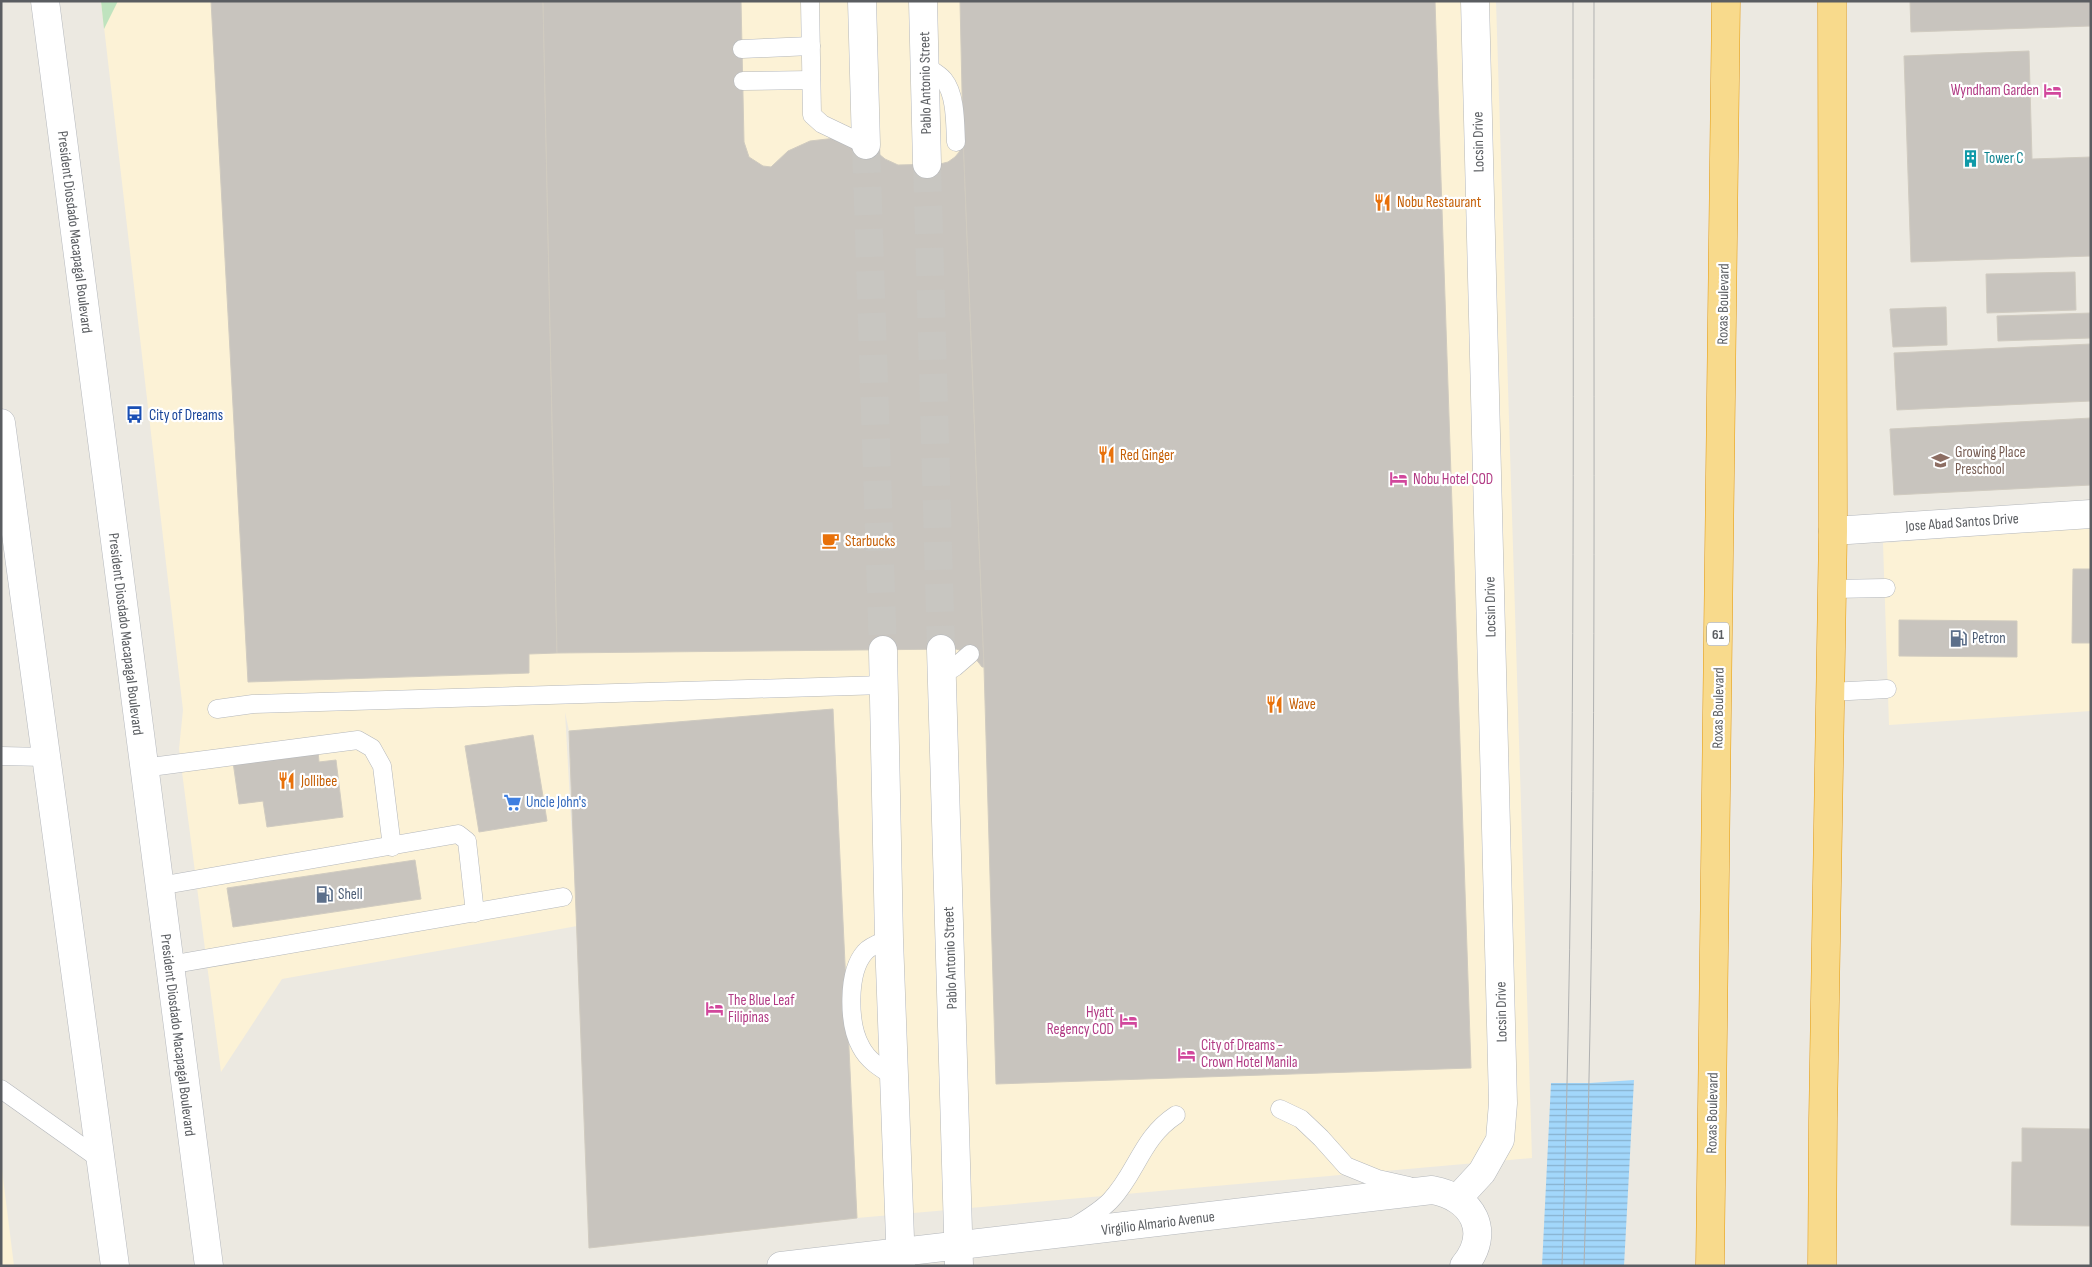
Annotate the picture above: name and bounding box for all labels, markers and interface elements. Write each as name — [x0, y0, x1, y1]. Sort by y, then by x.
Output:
street label: Pablo Antonio Street — [915, 31, 936, 135]
hotel icon: Wyndham Garden — [2043, 80, 2063, 100]
place label: Wyndham Garden — [1951, 81, 2039, 100]
street label: Locsin Drive — [1468, 111, 1489, 173]
street label: President Diosdado Macapagal Boulevard — [53, 130, 96, 334]
building icon: Tower C — [1960, 148, 1980, 168]
place label: Tower C — [1984, 149, 2024, 168]
restaurant icon: Nobu Restaurant — [1373, 192, 1393, 212]
place label: Nobu Restaurant — [1397, 193, 1482, 212]
street label: Roxas Boulevard — [1713, 263, 1734, 345]
bus stop icon: City of Dreams — [125, 405, 145, 425]
place label: City of Dreams — [149, 406, 223, 425]
place label: Growing Place Preschool — [1955, 443, 2026, 479]
restaurant icon: Red Ginger — [1096, 445, 1116, 465]
place label: Red Ginger — [1120, 446, 1175, 465]
school or university icon: Growing Place Preschool — [1931, 451, 1951, 471]
hotel icon: Nobu Hotel COD — [1389, 469, 1409, 489]
place label: Nobu Hotel COD — [1413, 470, 1493, 489]
street label: Jose Abad Santos Drive — [1904, 509, 2019, 536]
cafe icon: Starbucks — [821, 531, 841, 551]
street label: President Diosdado Macapagal Boulevard — [104, 532, 147, 736]
place label: Starbucks — [845, 532, 895, 551]
street label: Locsin Drive — [1480, 576, 1501, 638]
road number: 61 — [1707, 622, 1729, 646]
fuel station icon: Petron — [1948, 628, 1968, 648]
place label: Petron — [1972, 629, 2006, 648]
street label: Roxas Boulevard — [1708, 667, 1729, 749]
restaurant icon: Wave — [1265, 694, 1285, 714]
place label: Wave — [1289, 695, 1316, 714]
restaurant icon: Jollibee — [277, 771, 297, 791]
place label: Jollibee — [300, 772, 337, 791]
supermarket icon: Uncle John's — [502, 792, 522, 812]
place label: Uncle John's — [526, 793, 586, 812]
fuel station icon: Shell — [314, 884, 334, 904]
place label: Shell — [338, 885, 362, 904]
street label: Pablo Antonio Street — [939, 906, 962, 1010]
street label: President Diosdado Macapagal Boulevard — [156, 933, 199, 1137]
street label: Locsin Drive — [1491, 981, 1512, 1043]
place label: The Blue Leaf Filipinas — [728, 991, 795, 1027]
hotel icon: The Blue Leaf Filipinas — [704, 999, 724, 1019]
place label: Hyatt Regency COD — [1047, 1003, 1114, 1039]
hotel icon: Hyatt Regency COD — [1118, 1011, 1138, 1031]
place label: City of Dreams - Crown Hotel Manila — [1201, 1036, 1298, 1072]
hotel icon: City of Dreams - Crown Hotel Manila — [1177, 1044, 1197, 1064]
street label: Roxas Boulevard — [1702, 1072, 1723, 1154]
street label: Virgilio Almario Avenue — [1100, 1207, 1216, 1240]

